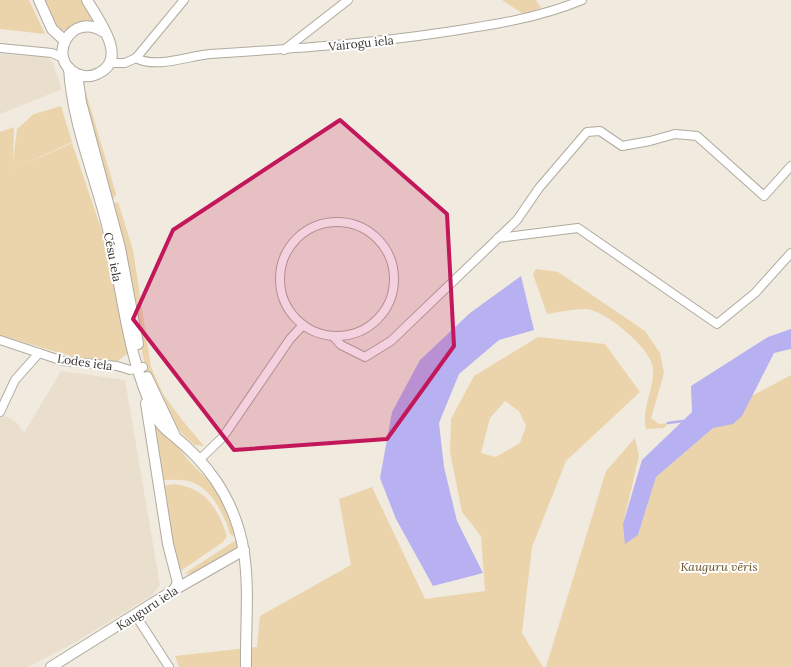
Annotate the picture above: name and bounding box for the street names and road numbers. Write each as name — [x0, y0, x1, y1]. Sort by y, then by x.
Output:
street label: Vairogu iela — [327, 32, 394, 54]
street label: Cēsu iela — [101, 231, 125, 283]
street label: Lodes iela — [56, 351, 114, 373]
street label: Kauguru iela — [114, 583, 180, 633]

